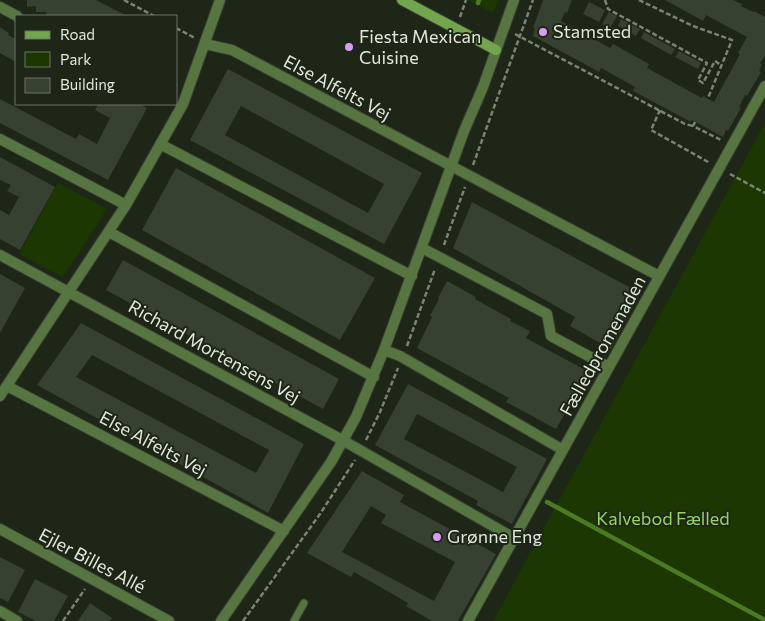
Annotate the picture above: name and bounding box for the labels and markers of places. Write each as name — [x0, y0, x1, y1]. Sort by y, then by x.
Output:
place label: Stamsted — [553, 20, 631, 42]
place label: Fiesta Mexican Cuisine — [359, 25, 481, 68]
marker: Stamsted — [537, 26, 549, 38]
marker: Fiesta Mexican Cuisine — [343, 41, 355, 53]
place label: Grønne Eng — [447, 525, 542, 547]
marker: Grønne Eng — [431, 531, 443, 543]

